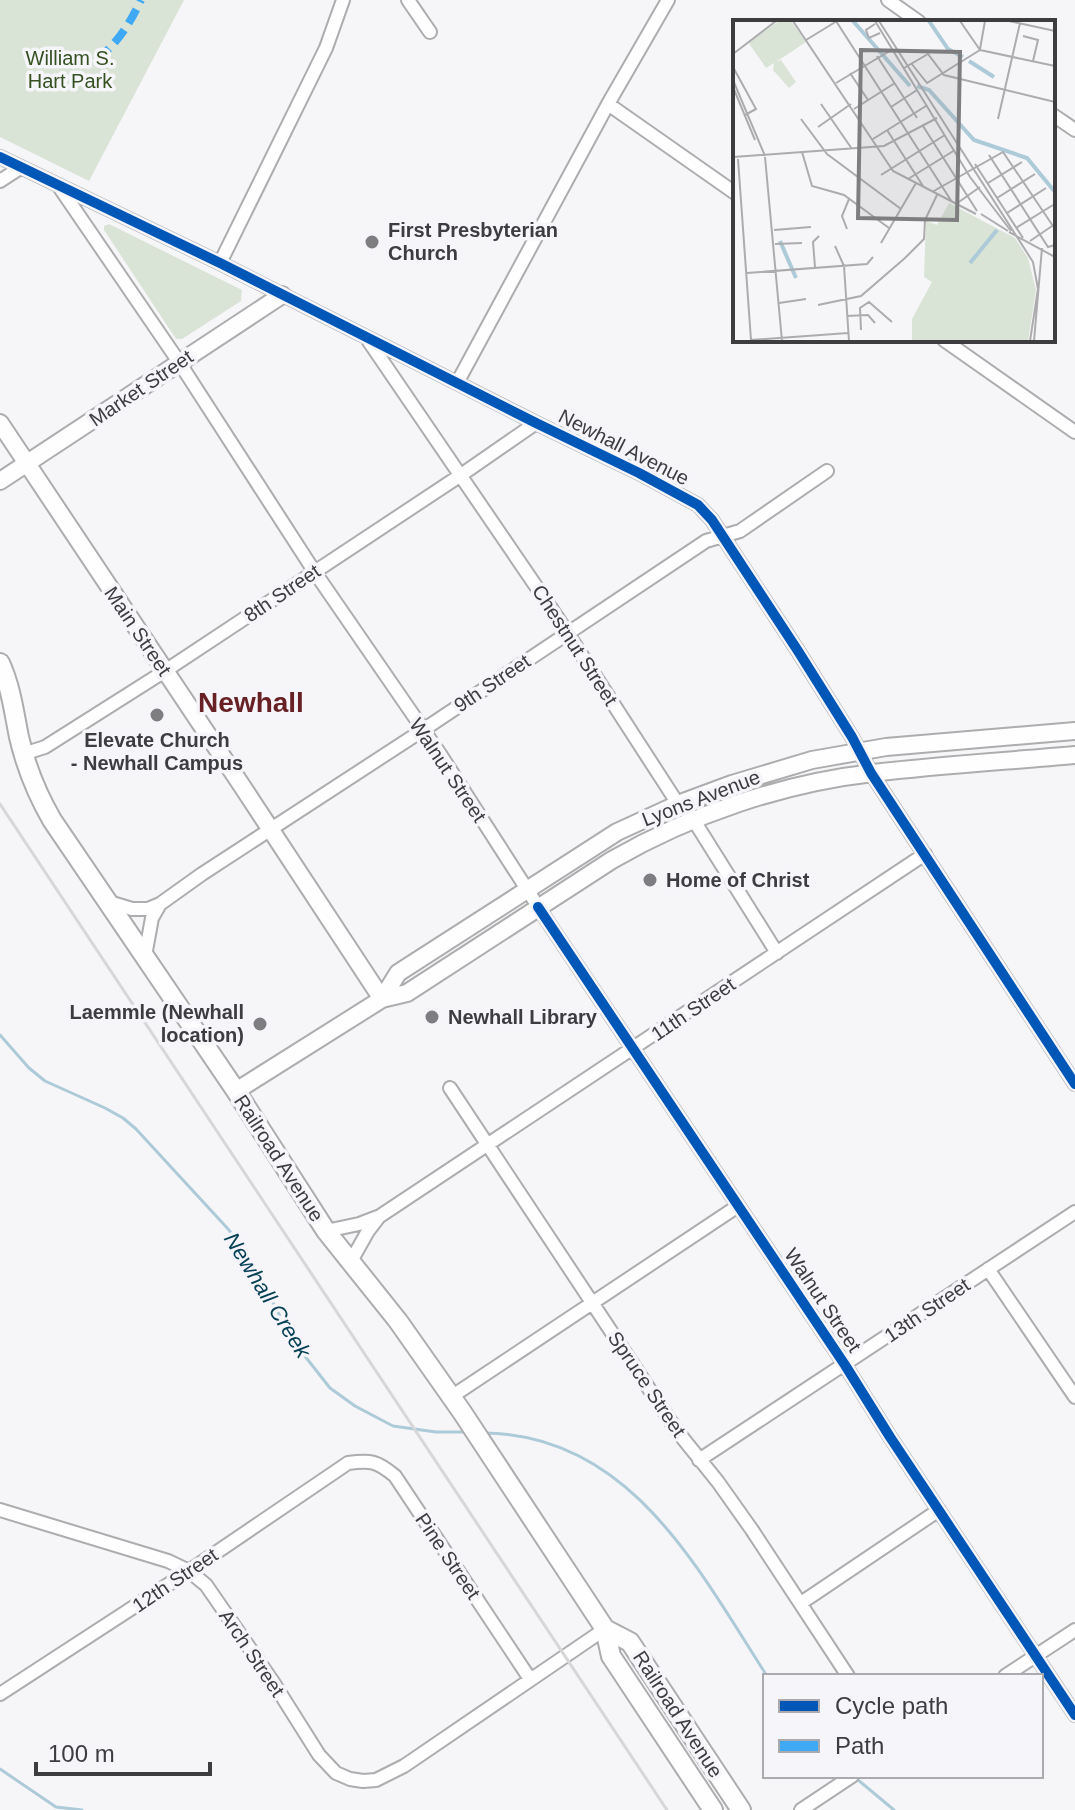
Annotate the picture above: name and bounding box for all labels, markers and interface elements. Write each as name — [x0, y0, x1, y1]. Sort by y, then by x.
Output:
inset map — [733, 20, 1055, 342]
park label: William S. Hart Park — [26, 47, 114, 92]
place label: First Presbyterian Church — [388, 219, 558, 264]
marker: First Presbyterian Church — [363, 233, 381, 251]
street label: Market Street — [85, 345, 197, 431]
street label: Newhall Avenue — [555, 405, 693, 489]
street label: 8th Street — [240, 559, 324, 626]
street label: Chestnut Street — [528, 581, 622, 710]
street label: Main Street — [100, 582, 176, 680]
street label: 9th Street — [450, 649, 534, 716]
district label: Newhall — [198, 687, 304, 718]
marker: Elevate Church - Newhall Campus — [148, 706, 166, 724]
street label: Walnut Street — [405, 714, 491, 826]
place label: Elevate Church - Newhall Campus — [71, 729, 243, 774]
street label: Lyons Avenue — [639, 765, 763, 831]
place label: Home of Christ — [666, 869, 810, 891]
marker: Home of Christ — [641, 871, 659, 889]
street label: 11th Street — [647, 973, 739, 1045]
place label: Laemmle (Newhall location) — [69, 1001, 244, 1046]
place label: Newhall Library — [448, 1006, 598, 1028]
marker: Newhall Library — [423, 1008, 441, 1026]
marker: Laemmle (Newhall location) — [251, 1015, 269, 1033]
street label: Railroad Avenue — [230, 1091, 328, 1225]
water label: Newhall Creek — [219, 1228, 317, 1363]
street label: Walnut Street — [780, 1244, 866, 1356]
street label: 13th Street — [880, 1273, 974, 1346]
street label: Spruce Street — [604, 1327, 691, 1441]
street label: Pine Street — [411, 1509, 485, 1604]
street label: 12th Street — [128, 1543, 222, 1616]
street label: Arch Street — [215, 1605, 289, 1701]
street label: Railroad Avenue — [629, 1647, 727, 1781]
legend — [763, 1674, 1043, 1778]
text: Cycle path — [835, 1692, 948, 1719]
scale bar — [36, 1726, 210, 1776]
text: Path — [835, 1732, 884, 1759]
text: 100 m — [48, 1740, 115, 1767]

